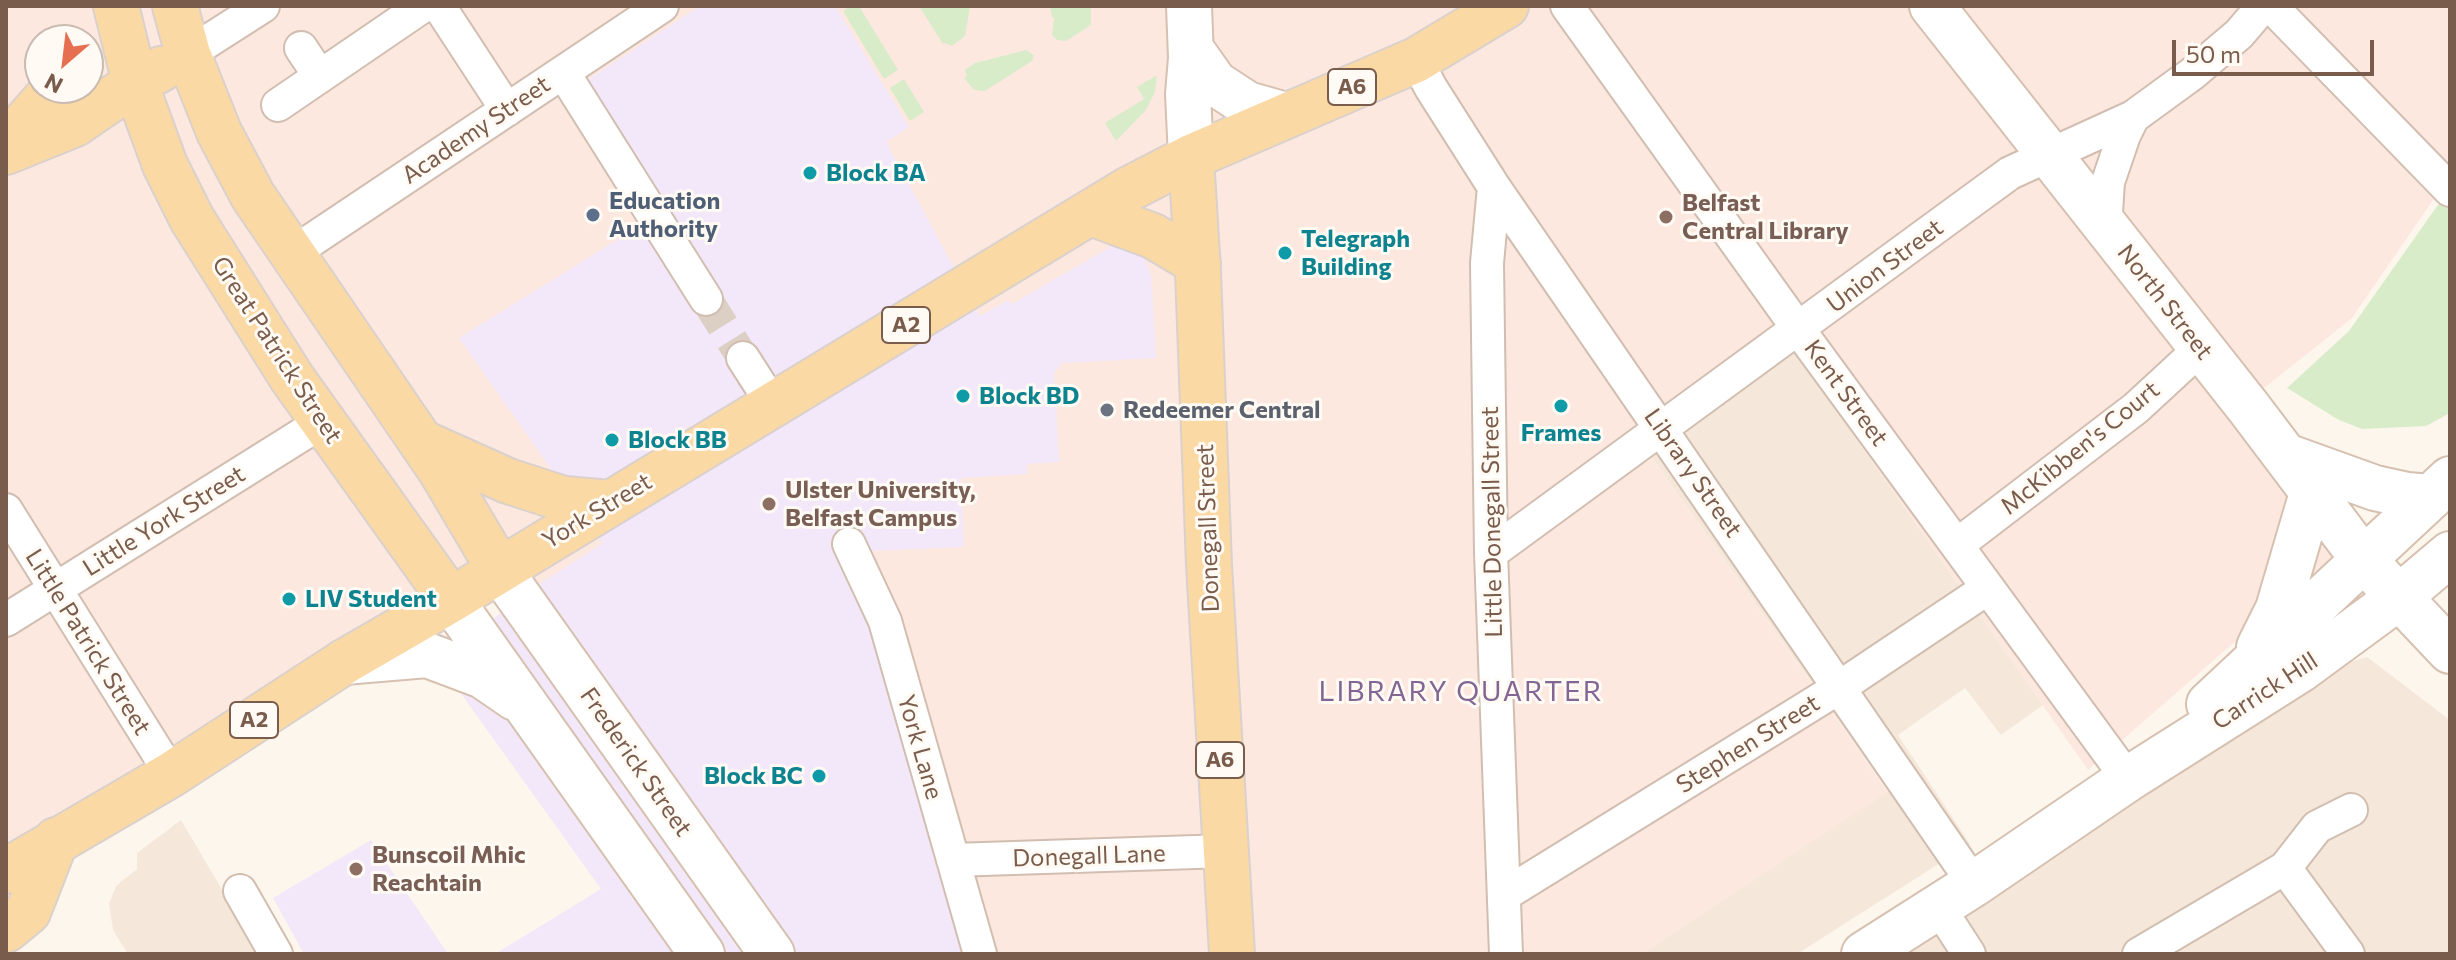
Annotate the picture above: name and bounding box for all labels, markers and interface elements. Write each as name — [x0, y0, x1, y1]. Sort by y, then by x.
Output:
north arrow — [24, 24, 104, 104]
scale bar — [2176, 24, 2378, 74]
text: 50 m — [2186, 39, 2241, 68]
text: N — [40, 68, 67, 100]
road number: A6 — [1328, 69, 1376, 105]
street label: Academy Street — [396, 70, 556, 190]
place label: Block BA — [826, 159, 926, 187]
marker: Block BA — [801, 164, 819, 182]
place label: Education Authority — [609, 187, 720, 243]
place label: Belfast Central Library — [1682, 189, 1849, 245]
marker: Education Authority — [584, 206, 602, 224]
marker: Belfast Central Library — [1657, 208, 1675, 226]
street label: Union Street — [1821, 213, 1949, 319]
place label: Telegraph Building — [1301, 225, 1410, 281]
street label: North Street — [2111, 239, 2219, 365]
marker: Telegraph Building — [1276, 244, 1294, 262]
street label: Great Patrick Street — [206, 251, 348, 449]
road number: A2 — [882, 307, 930, 343]
street label: Kent Street — [1798, 334, 1894, 452]
street label: McKibben's Court — [1995, 375, 2165, 521]
place label: Block BD — [979, 382, 1079, 410]
marker: Block BD — [954, 387, 972, 405]
place label: Redeemer Central — [1123, 396, 1321, 424]
marker: Frames — [1552, 397, 1570, 415]
marker: Redeemer Central — [1098, 401, 1116, 419]
street label: Library Street — [1638, 403, 1748, 543]
street label: Little Donegall Street — [1476, 406, 1508, 638]
place label: Frames — [1521, 419, 1601, 447]
place label: Block BB — [628, 426, 727, 454]
marker: Block BB — [603, 431, 621, 449]
street label: Donegall Street — [1191, 443, 1225, 613]
street label: Little York Street — [78, 460, 250, 582]
street label: York Street — [537, 467, 657, 555]
place label: Ulster University, Belfast Campus — [785, 476, 976, 532]
marker: Ulster University, Belfast Campus — [760, 495, 778, 513]
street label: Little Patrick Street — [19, 544, 157, 740]
place label: LIV Student — [305, 585, 437, 613]
marker: LIV Student — [280, 590, 298, 608]
street label: Carrick Hill — [2207, 646, 2323, 736]
district label: LIBRARY QUARTER — [1319, 675, 1603, 709]
street label: Frederick Street — [574, 682, 698, 842]
street label: Stephen Street — [1671, 689, 1825, 799]
street label: York Lane — [891, 691, 949, 803]
road number: A2 — [230, 702, 278, 738]
road number: A6 — [1196, 742, 1244, 778]
place label: Block BC — [704, 762, 803, 790]
marker: Block BC — [810, 767, 828, 785]
street label: Donegall Lane — [1012, 839, 1166, 873]
place label: Bunscoil Mhic Reachtain — [372, 841, 526, 897]
marker: Bunscoil Mhic Reachtain — [347, 860, 365, 878]

